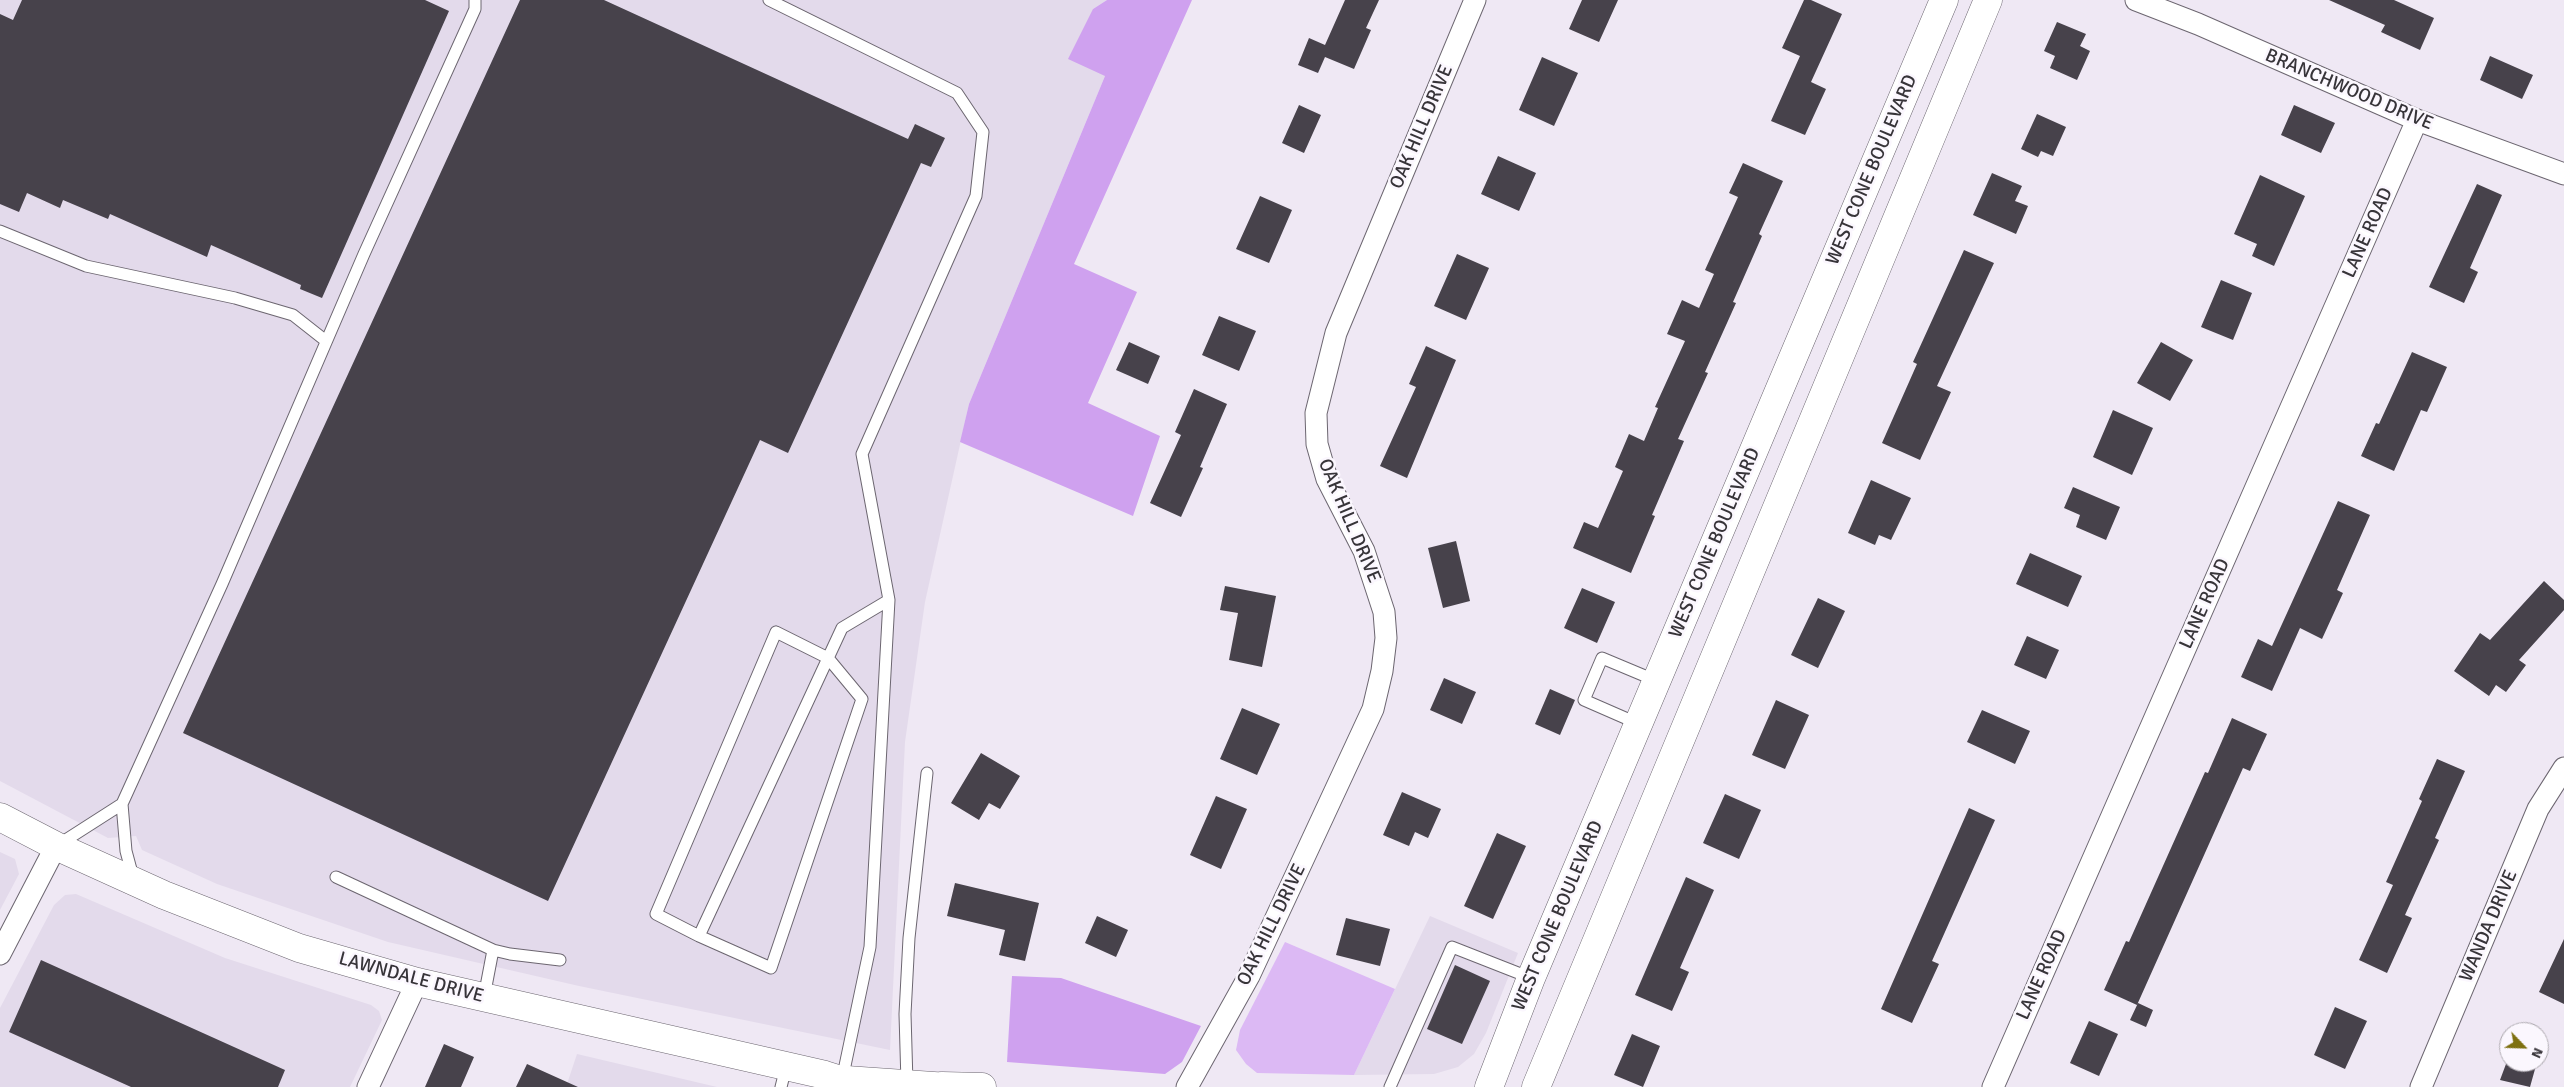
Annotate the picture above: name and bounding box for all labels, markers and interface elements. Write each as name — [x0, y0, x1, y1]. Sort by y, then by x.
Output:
street label: BRANCHWOOD DRIVE — [2262, 44, 2436, 136]
street label: OAK HILL DRIVE — [1386, 62, 1458, 192]
street label: WEST CONE BOULEVARD — [1822, 71, 1922, 269]
street label: LANE ROAD — [2338, 184, 2398, 282]
street label: WEST CONE BOULEVARD — [1665, 444, 1765, 642]
street label: OAK HILL DRIVE — [1313, 456, 1385, 586]
street label: LANE ROAD — [2175, 555, 2235, 653]
street label: WEST CONE BOULEVARD — [1508, 817, 1608, 1015]
street label: OAK HILL DRIVE — [1233, 861, 1311, 989]
street label: WANDA DRIVE — [2455, 867, 2523, 985]
street label: LANE ROAD — [2012, 926, 2072, 1024]
street label: LAWNDALE DRIVE — [336, 948, 486, 1008]
north arrow — [2499, 1022, 2549, 1072]
text: N — [2527, 1045, 2547, 1061]

